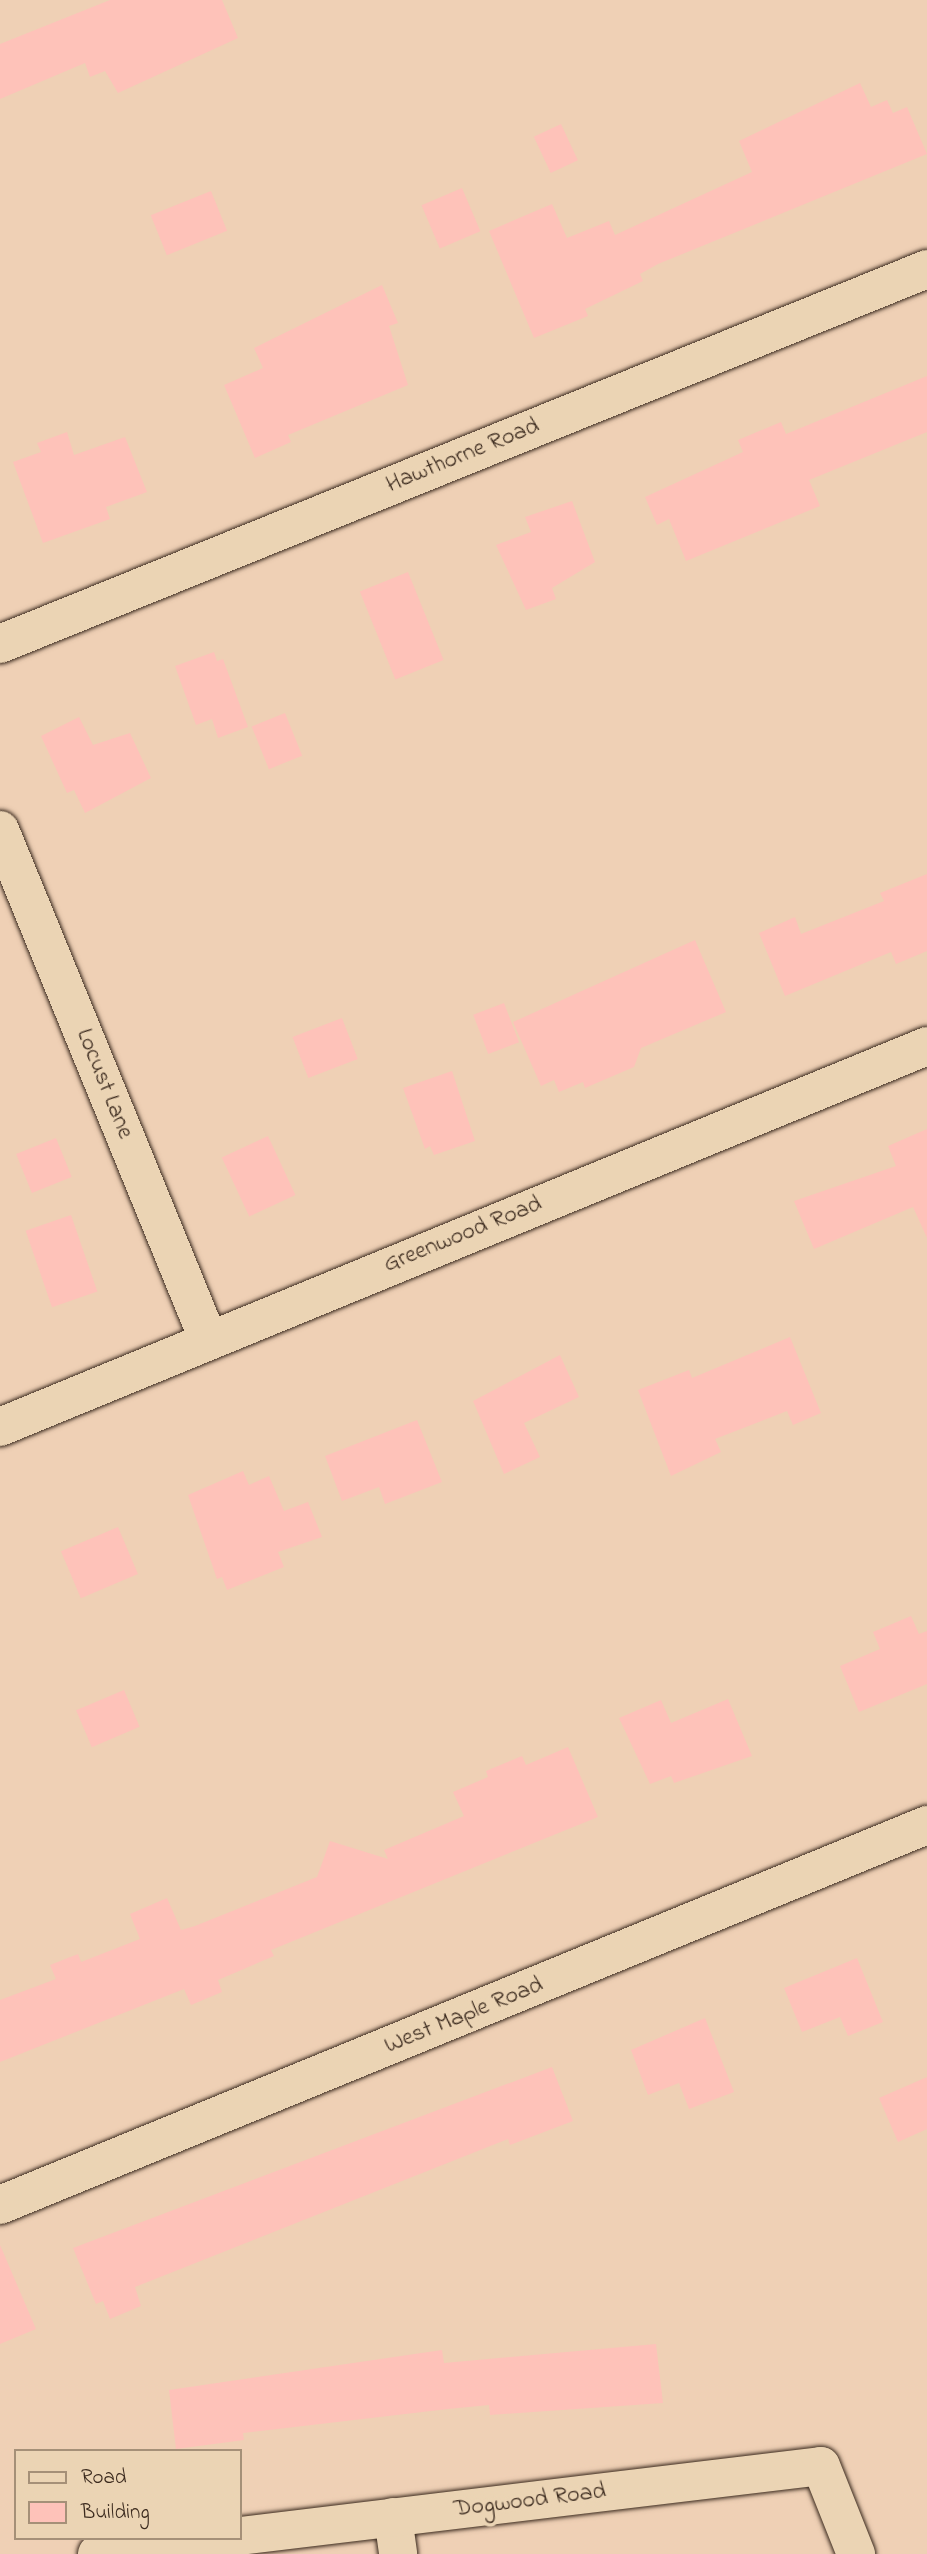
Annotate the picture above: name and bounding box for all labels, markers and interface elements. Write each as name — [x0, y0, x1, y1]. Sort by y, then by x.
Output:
street label: Hawthorne Road — [382, 412, 544, 500]
street label: Locust Lane — [69, 1025, 139, 1143]
street label: Greenwood Road — [380, 1190, 546, 1280]
street label: West Maple Road — [380, 1971, 548, 2061]
legend — [14, 2449, 242, 2540]
text: Road — [81, 2463, 127, 2493]
street label: Dogwood Road — [452, 2477, 608, 2525]
text: Building — [81, 2498, 150, 2528]

